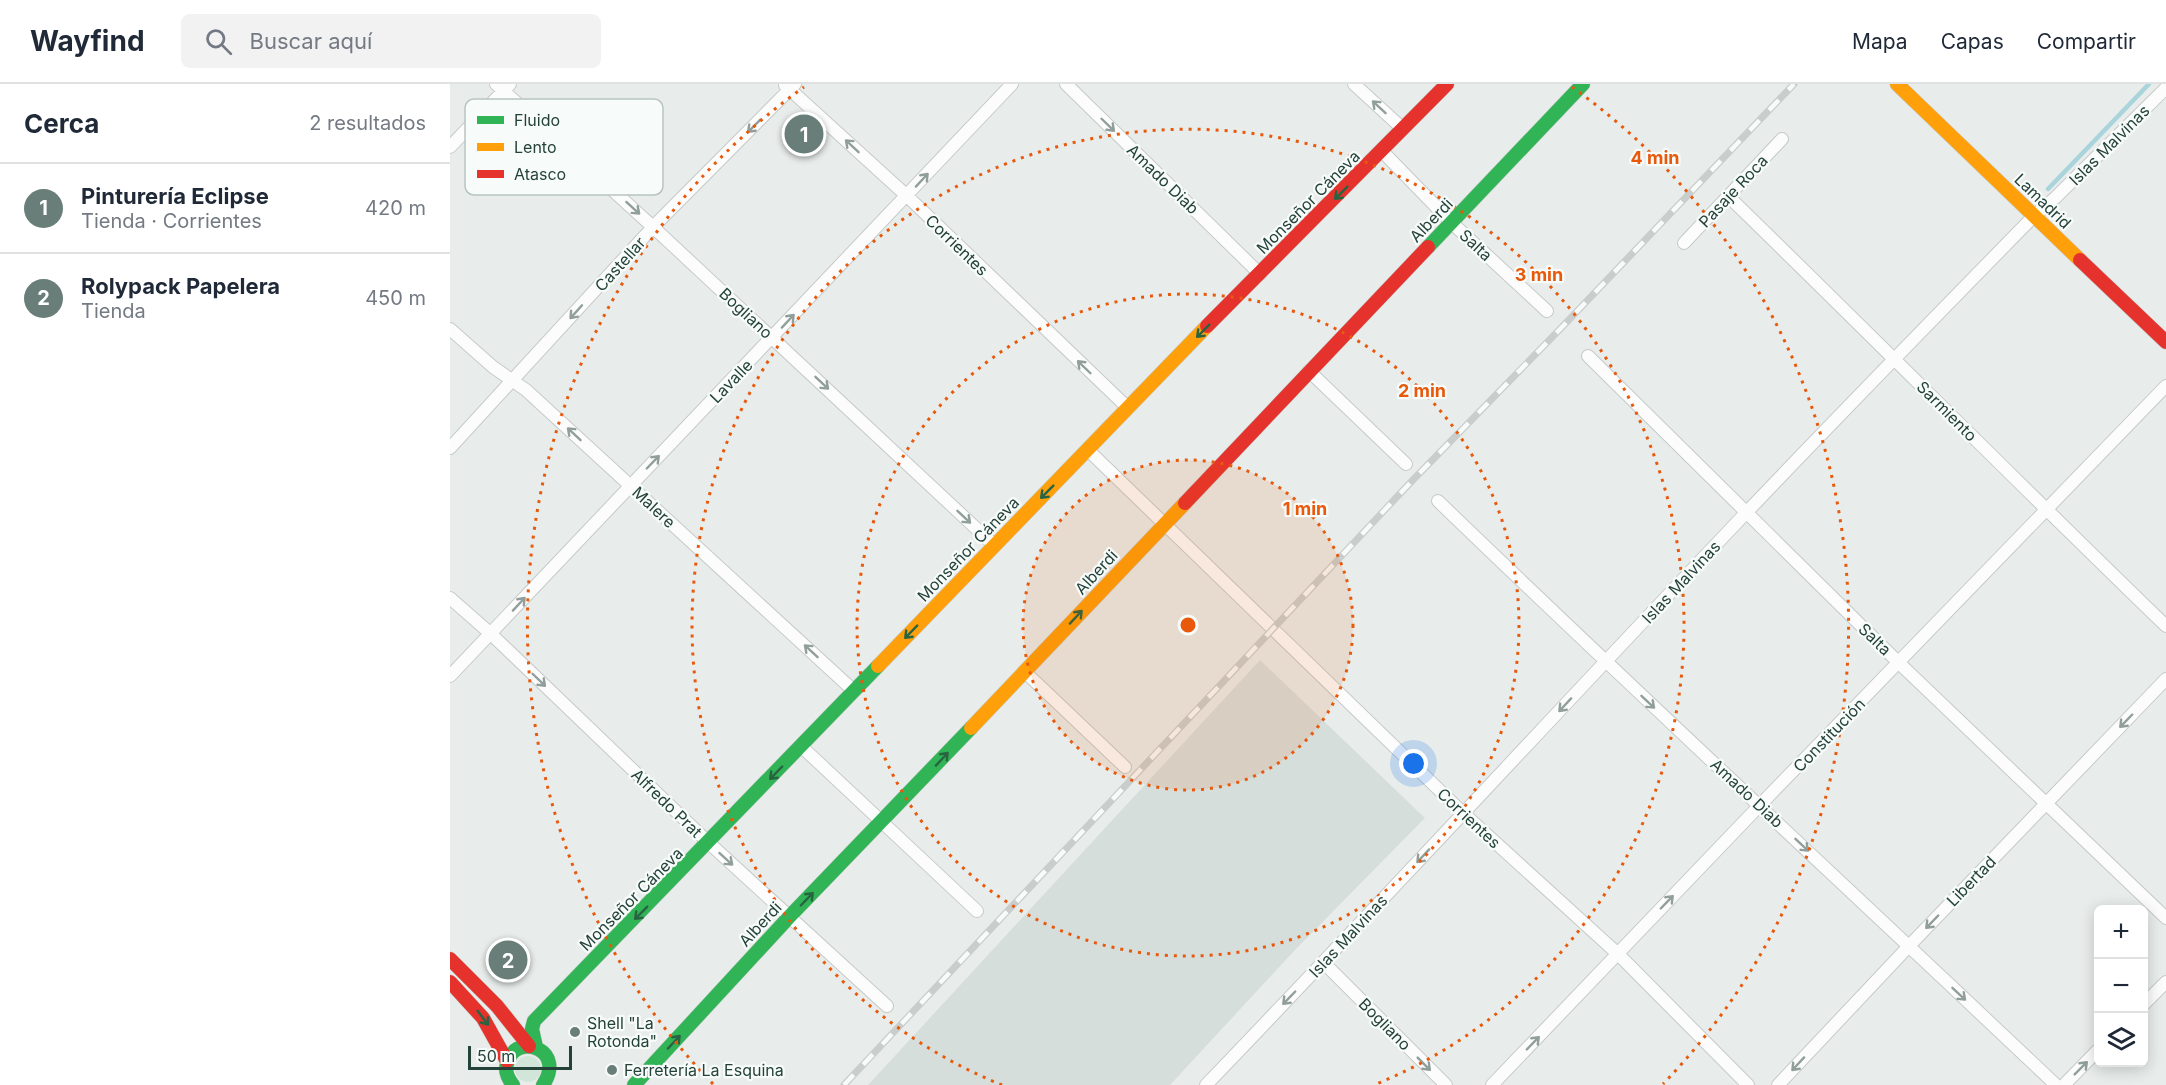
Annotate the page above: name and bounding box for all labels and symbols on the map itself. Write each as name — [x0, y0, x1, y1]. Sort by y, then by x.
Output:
legend — [465, 99, 663, 195]
one-way arrow — [1372, 100, 1387, 114]
street label: Islas Malvinas — [2065, 101, 2153, 189]
text: Fluido — [514, 110, 560, 130]
pin: 1 — [784, 112, 824, 156]
one-way arrow — [746, 118, 761, 133]
one-way arrow — [1100, 118, 1115, 132]
text: Lento — [514, 137, 557, 157]
one-way arrow — [844, 139, 859, 153]
street label: Amado Diab — [1123, 140, 1203, 218]
street label: Monseñor Cáneva — [1252, 146, 1364, 258]
text: 4 min — [1631, 147, 1679, 168]
street label: Pasaje Roca — [1694, 150, 1772, 232]
text: Atasco — [514, 164, 566, 184]
street label: Lamadrid — [2011, 169, 2075, 233]
one-way arrow — [915, 172, 930, 187]
one-way arrow — [1333, 186, 1348, 200]
street label: Alberdi — [1405, 194, 1457, 246]
one-way arrow — [625, 201, 640, 215]
street label: Corrientes — [922, 210, 992, 280]
street label: Salta — [1455, 225, 1497, 265]
street label: Castellar — [590, 233, 650, 295]
text: 3 min — [1515, 264, 1563, 285]
street label: Bogliano — [715, 283, 777, 343]
one-way arrow — [569, 305, 583, 320]
one-way arrow — [781, 314, 796, 329]
one-way arrow — [1196, 324, 1210, 339]
street label: Lavalle — [705, 355, 757, 407]
one-way arrow — [1077, 360, 1092, 374]
one-way arrow — [814, 376, 829, 390]
street label: Sarmiento — [1913, 377, 1981, 445]
text: 2 min — [1398, 380, 1446, 401]
one-way arrow — [567, 427, 582, 441]
one-way arrow — [645, 454, 660, 469]
street label: Malere — [628, 482, 680, 532]
one-way arrow — [1039, 485, 1054, 499]
street label: Monseñor Cáneva — [913, 492, 1023, 606]
text: 1 min — [1283, 498, 1327, 519]
one-way arrow — [957, 510, 972, 524]
street label: Islas Malvinas — [1638, 537, 1724, 627]
street label: Alberdi — [1070, 546, 1122, 598]
one-way arrow — [512, 596, 526, 611]
one-way arrow — [1068, 610, 1082, 625]
centre of rings — [1178, 615, 1198, 635]
street label: Salta — [1855, 619, 1895, 659]
one-way arrow — [903, 624, 918, 639]
one-way arrow — [803, 644, 818, 658]
one-way arrow — [532, 673, 547, 688]
street label: Constitución — [1789, 694, 1869, 776]
one-way arrow — [1641, 695, 1656, 709]
one-way arrow — [1558, 697, 1572, 712]
one-way arrow — [2118, 714, 2133, 729]
your location — [1399, 749, 1428, 778]
one-way arrow — [935, 751, 949, 766]
street label: Amado Diab — [1706, 754, 1788, 832]
street label: Alfredo Prat — [628, 764, 706, 842]
one-way arrow — [770, 765, 784, 780]
street label: Corrientes — [1433, 784, 1505, 852]
one-way arrow — [1795, 838, 1810, 852]
street label: Monseñor Cáneva — [575, 843, 687, 955]
one-way arrow — [1416, 848, 1430, 863]
one-way arrow — [718, 851, 733, 865]
street label: Libertad — [1942, 852, 2000, 910]
street label: Islas Malvinas — [1305, 891, 1391, 981]
one-way arrow — [799, 892, 814, 907]
one-way arrow — [1660, 894, 1675, 909]
street label: Alberdi — [734, 898, 786, 950]
one-way arrow — [633, 905, 648, 920]
one-way arrow — [1924, 915, 1939, 930]
pin: 2 — [488, 938, 528, 982]
one-way arrow — [1952, 986, 1967, 1001]
one-way arrow — [1282, 991, 1297, 1006]
street label: Bogliano — [1355, 994, 1415, 1054]
one-way arrow — [476, 1010, 489, 1026]
place label: Shell "La Rotonda" — [587, 1013, 657, 1051]
marker: Shell "La Rotonda" — [568, 1025, 582, 1039]
one-way arrow — [667, 1035, 681, 1050]
one-way arrow — [1525, 1035, 1540, 1050]
scale bar — [468, 1043, 572, 1070]
one-way arrow — [1417, 1056, 1432, 1071]
one-way arrow — [1790, 1056, 1805, 1071]
place label: Ferretería La Esquina — [624, 1060, 784, 1080]
one-way arrow — [2074, 1060, 2089, 1075]
marker: Ferretería La Esquina — [605, 1063, 619, 1077]

